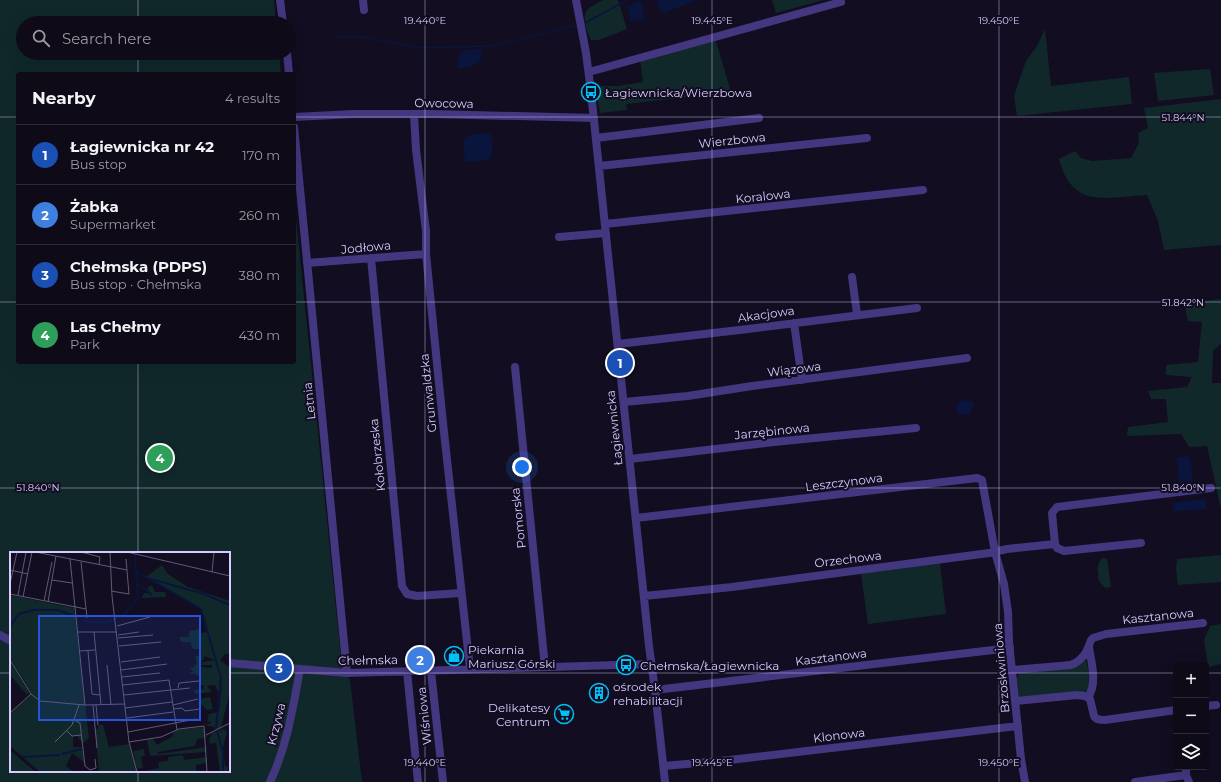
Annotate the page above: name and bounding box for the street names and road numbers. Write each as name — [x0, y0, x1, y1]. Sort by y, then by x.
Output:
street label: Owocowa — [414, 95, 474, 111]
street label: Wierzbowa — [698, 129, 766, 151]
street label: Koralowa — [735, 186, 791, 206]
street label: Jodłowa — [340, 237, 391, 257]
street label: Akacjowa — [736, 303, 796, 325]
street label: Grunwaldzka — [416, 353, 440, 433]
street label: Wiązowa — [766, 358, 822, 380]
street label: Letnia — [300, 382, 318, 420]
street label: Łagiewnicka — [603, 390, 625, 466]
street label: Kołobrzeska — [366, 418, 388, 492]
street label: Jarzębinowa — [733, 420, 810, 443]
street label: Leszczynowa — [804, 470, 884, 494]
street label: Pomorska — [507, 487, 529, 549]
street label: Orzechowa — [814, 547, 882, 571]
street label: Kasztanowa — [1121, 605, 1195, 627]
street label: Brzoskwiniowa — [990, 623, 1012, 713]
street label: Kasztanowa — [794, 645, 868, 669]
street label: Chełmska — [338, 652, 398, 668]
street label: Wiśniowa — [413, 686, 435, 746]
street label: Krzywa — [264, 701, 288, 747]
street label: Klonowa — [812, 724, 866, 746]

